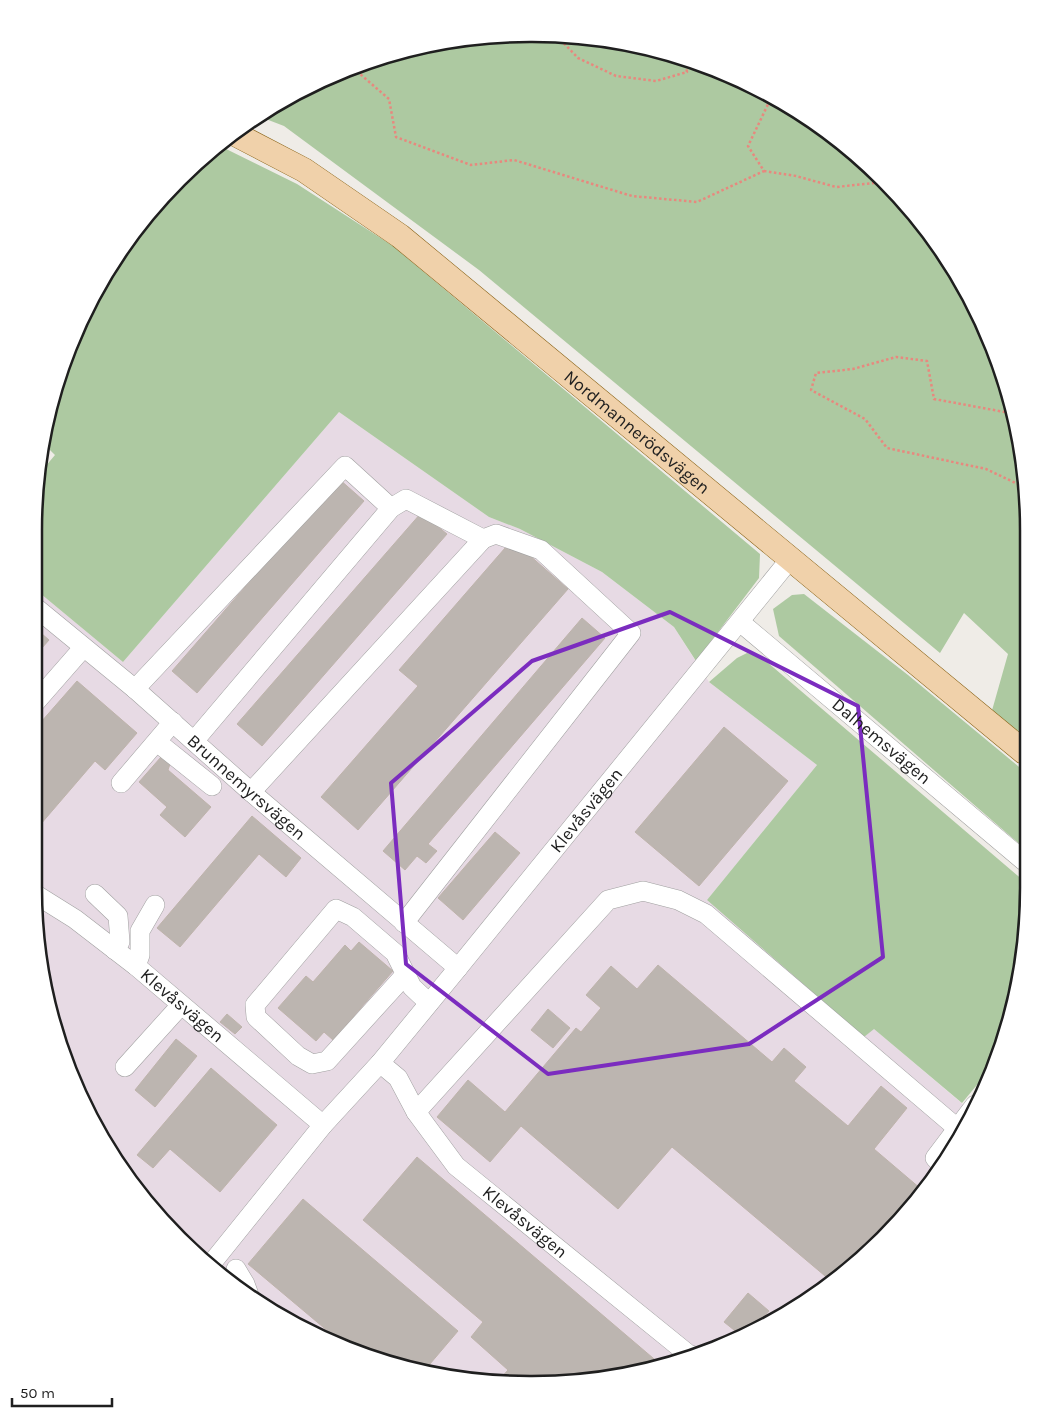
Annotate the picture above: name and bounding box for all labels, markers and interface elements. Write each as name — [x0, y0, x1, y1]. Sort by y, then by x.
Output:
street label: Nordmannerödsvägen — [560, 365, 715, 499]
street label: Dalhemsvägen — [828, 693, 936, 789]
street label: Brunnemyrsvägen — [183, 730, 310, 845]
street label: Klevåsvägen — [545, 763, 627, 857]
street label: Klevåsvägen — [136, 964, 229, 1047]
street label: Klevåsvägen — [478, 1181, 572, 1263]
scale bar — [12, 1376, 112, 1408]
text: 50 m — [20, 1384, 55, 1402]

